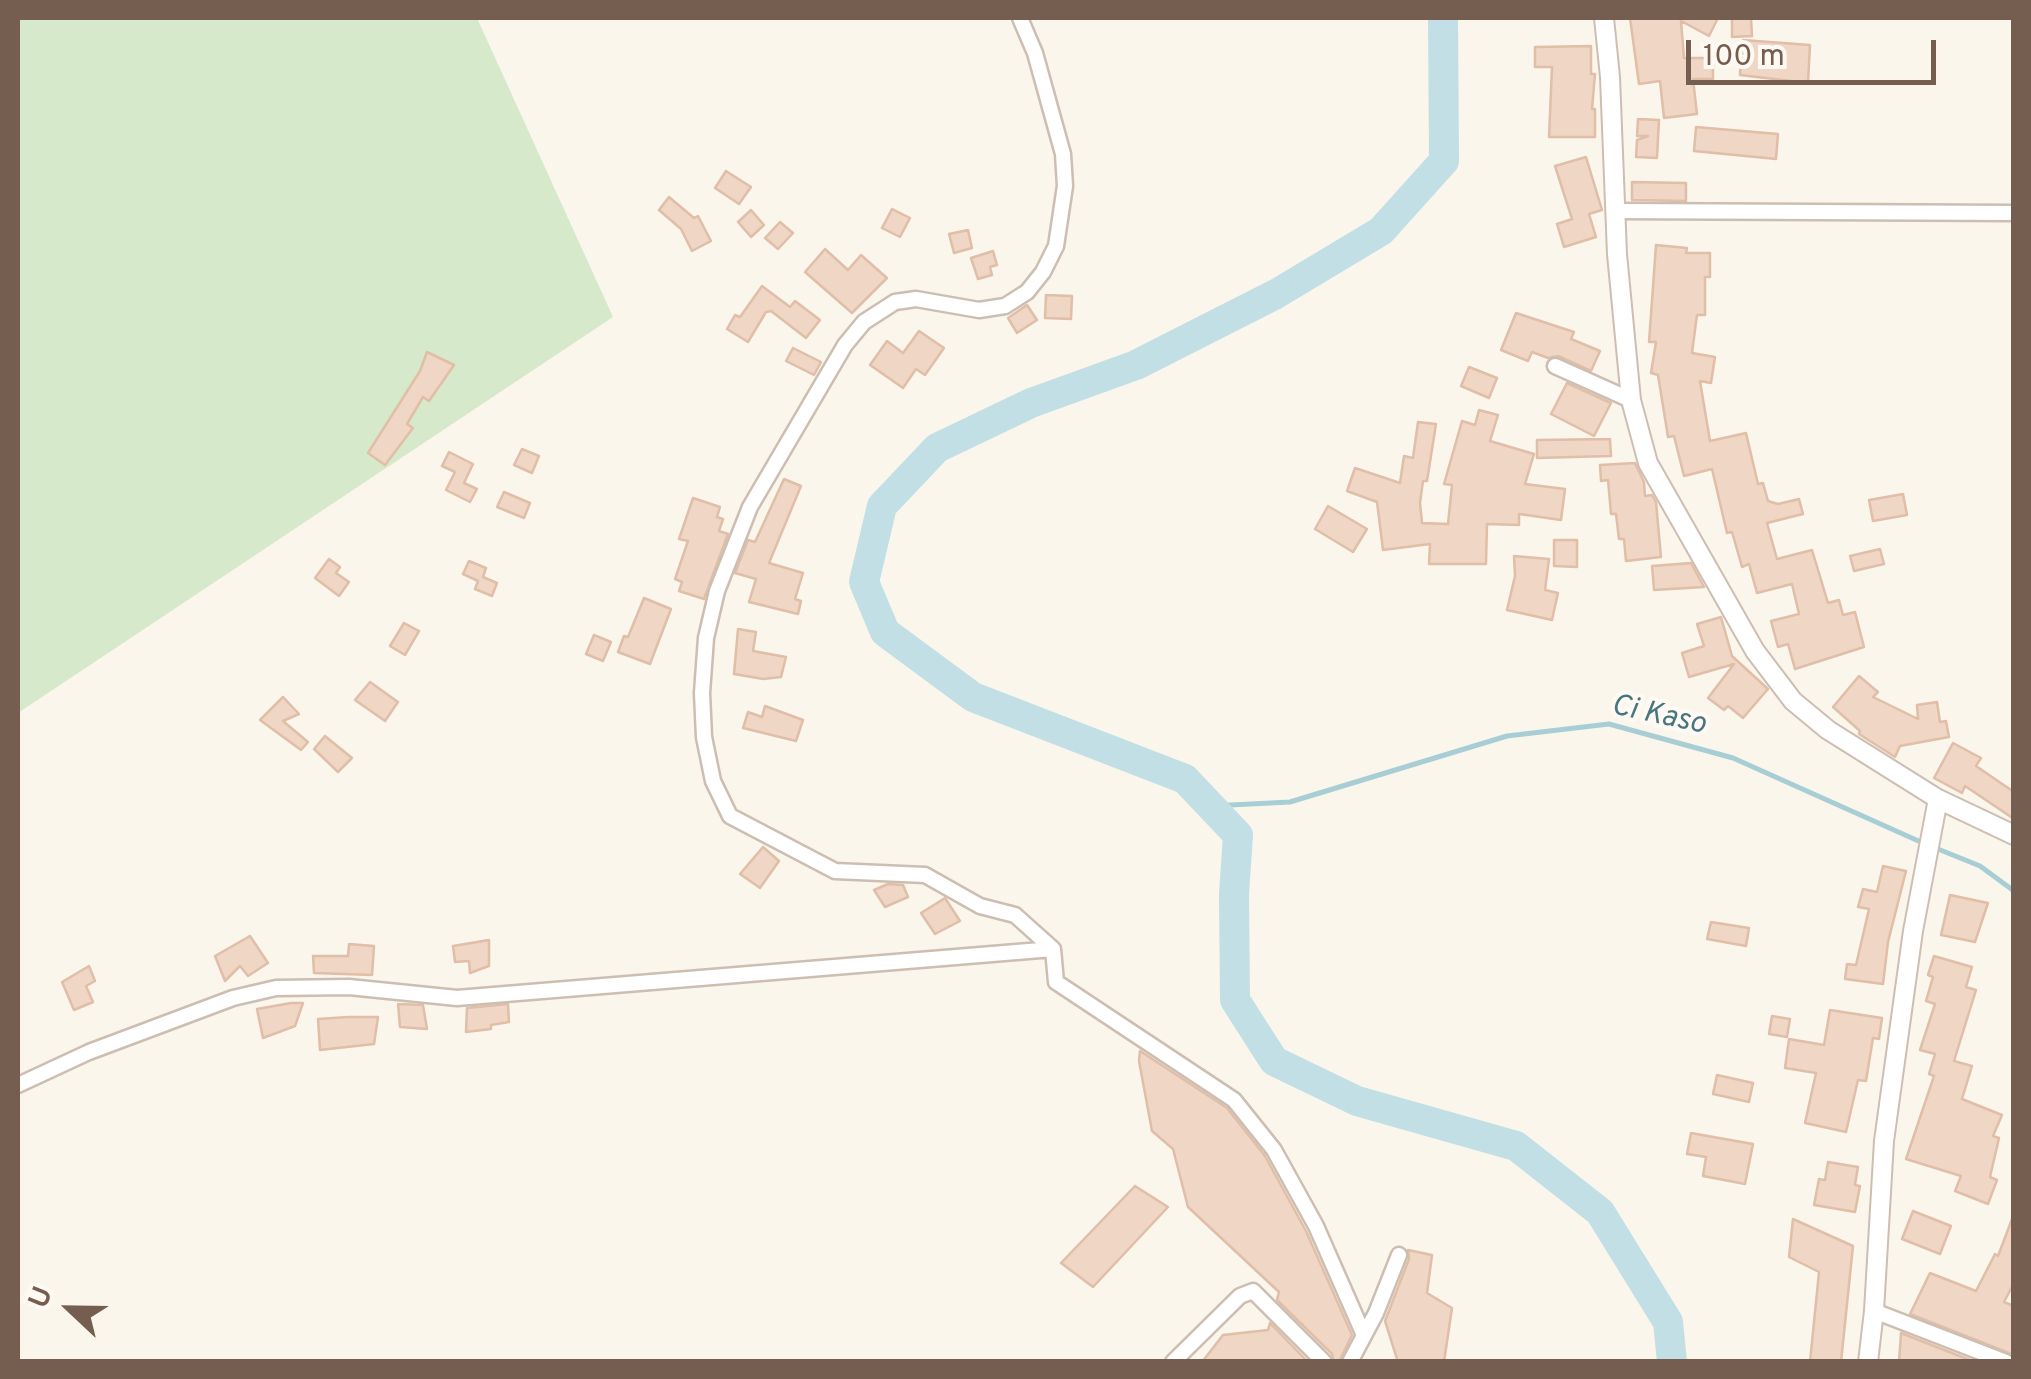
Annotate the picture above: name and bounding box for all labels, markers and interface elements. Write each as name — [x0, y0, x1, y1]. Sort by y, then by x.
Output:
scale bar — [1691, 20, 1941, 82]
text: 100 m — [1703, 39, 1785, 76]
water label: Ci Kaso — [1607, 689, 1709, 745]
north arrow — [20, 1259, 120, 1359]
text: U — [22, 1282, 63, 1314]

